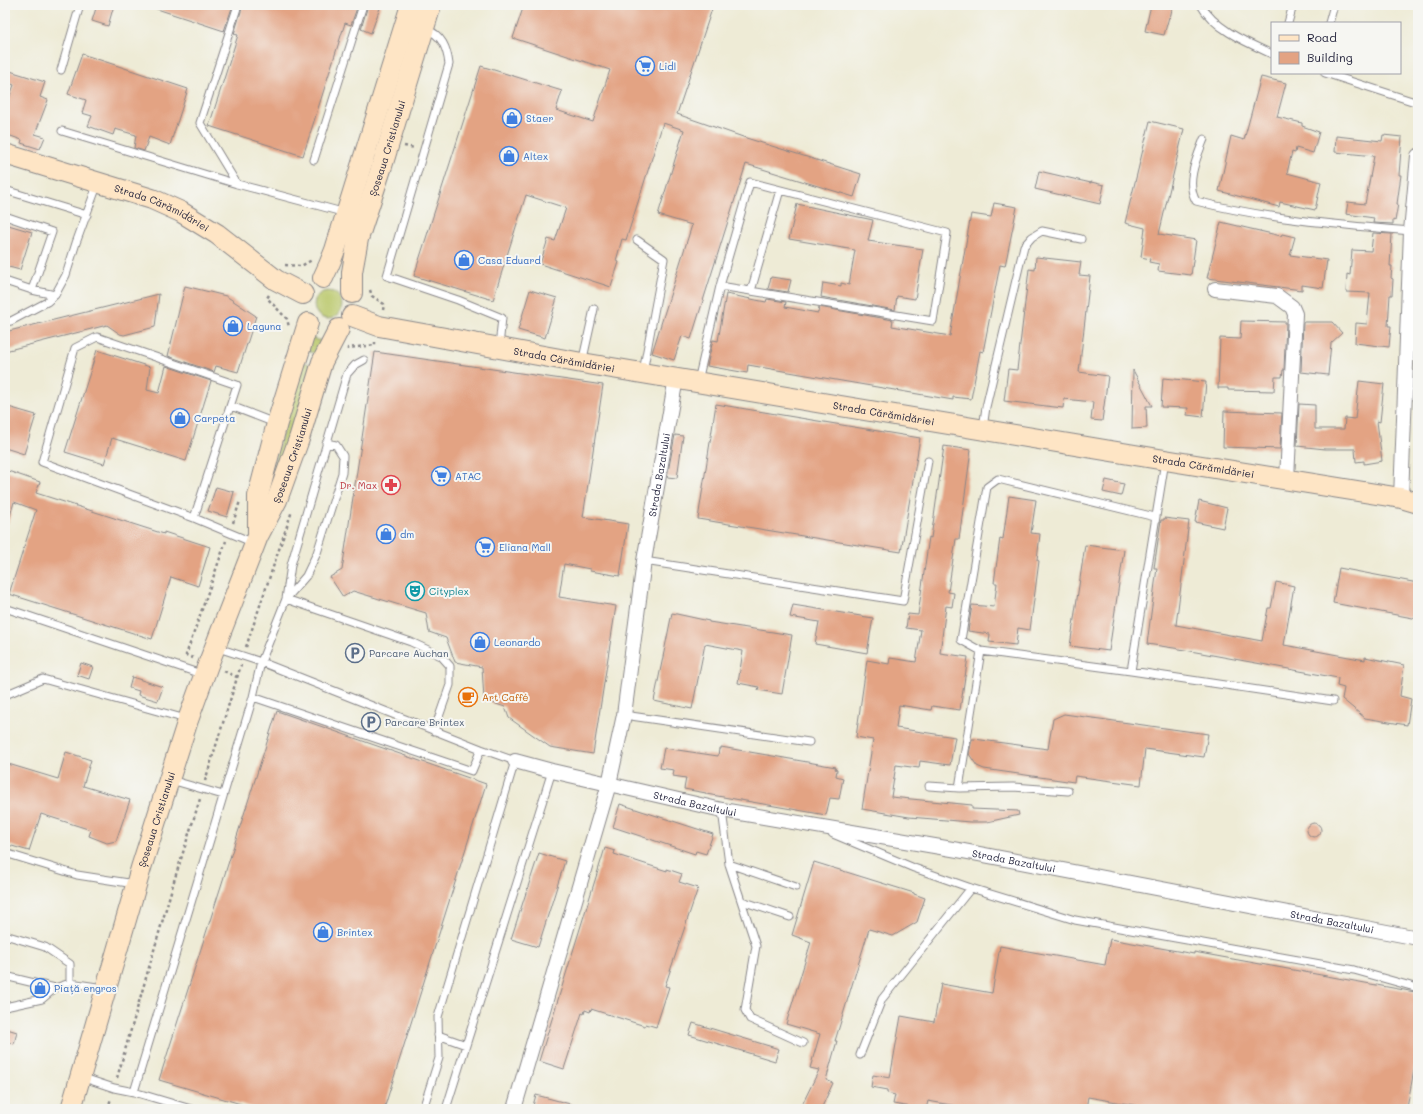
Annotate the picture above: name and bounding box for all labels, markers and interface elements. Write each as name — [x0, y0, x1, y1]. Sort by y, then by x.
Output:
legend — [1271, 22, 1401, 74]
text: Road — [1307, 29, 1337, 45]
text: Building — [1307, 49, 1353, 65]
supermarket icon: Lidl — [634, 55, 656, 77]
place label: Lidl — [659, 59, 676, 73]
street label: Șoseaua Cristianului — [366, 98, 409, 198]
shop icon: Staer — [501, 107, 523, 129]
place label: Staer — [526, 111, 553, 125]
shop icon: Altex — [498, 145, 520, 167]
place label: Altex — [523, 149, 548, 163]
street label: Strada Cărămidăriei — [113, 181, 212, 235]
shop icon: Casa Eduard — [453, 249, 475, 271]
place label: Casa Eduard — [478, 253, 541, 267]
shop icon: Laguna — [222, 315, 244, 337]
place label: Laguna — [247, 319, 282, 333]
street label: Strada Cărămidăriei — [512, 344, 616, 375]
street label: Strada Cărămidăriei — [832, 398, 936, 429]
street label: Șoseaua Cristianului — [270, 406, 315, 505]
shop icon: Carpeta — [169, 407, 191, 429]
place label: Carpeta — [194, 411, 235, 425]
street label: Strada Bazaltului — [645, 432, 673, 518]
street label: Strada Cărămidăriei — [1152, 451, 1255, 481]
supermarket icon: ATAC — [430, 465, 452, 487]
place label: ATAC — [455, 469, 481, 483]
pharmacy icon: Dr. Max — [380, 474, 402, 496]
place label: Dr. Max — [340, 478, 377, 492]
shop icon: dm — [375, 523, 397, 545]
place label: dm — [400, 527, 414, 541]
supermarket icon: Eliana Mall — [474, 536, 496, 558]
place label: Eliana Mall — [499, 540, 551, 554]
theatre icon: Cityplex — [404, 580, 426, 602]
place label: Cityplex — [429, 584, 469, 598]
shop icon: Leonardo — [469, 631, 491, 653]
place label: Leonardo — [494, 635, 541, 649]
parking icon: Parcare Auchan — [344, 642, 366, 664]
place label: Parcare Auchan — [369, 646, 449, 660]
cafe icon: Art Caffé — [457, 686, 479, 708]
place label: Art Caffé — [482, 690, 528, 704]
parking icon: Parcare Brintex — [360, 711, 382, 733]
place label: Parcare Brintex — [385, 715, 464, 729]
street label: Șoseaua Cristianului — [135, 770, 178, 869]
street label: Strada Bazaltului — [652, 787, 738, 819]
street label: Strada Bazaltului — [971, 846, 1057, 876]
street label: Strada Bazaltului — [1289, 907, 1375, 936]
shop icon: Brintex — [312, 921, 334, 943]
place label: Brintex — [337, 925, 373, 939]
shop icon: Piață engros — [29, 977, 51, 999]
place label: Piață engros — [54, 981, 117, 995]

